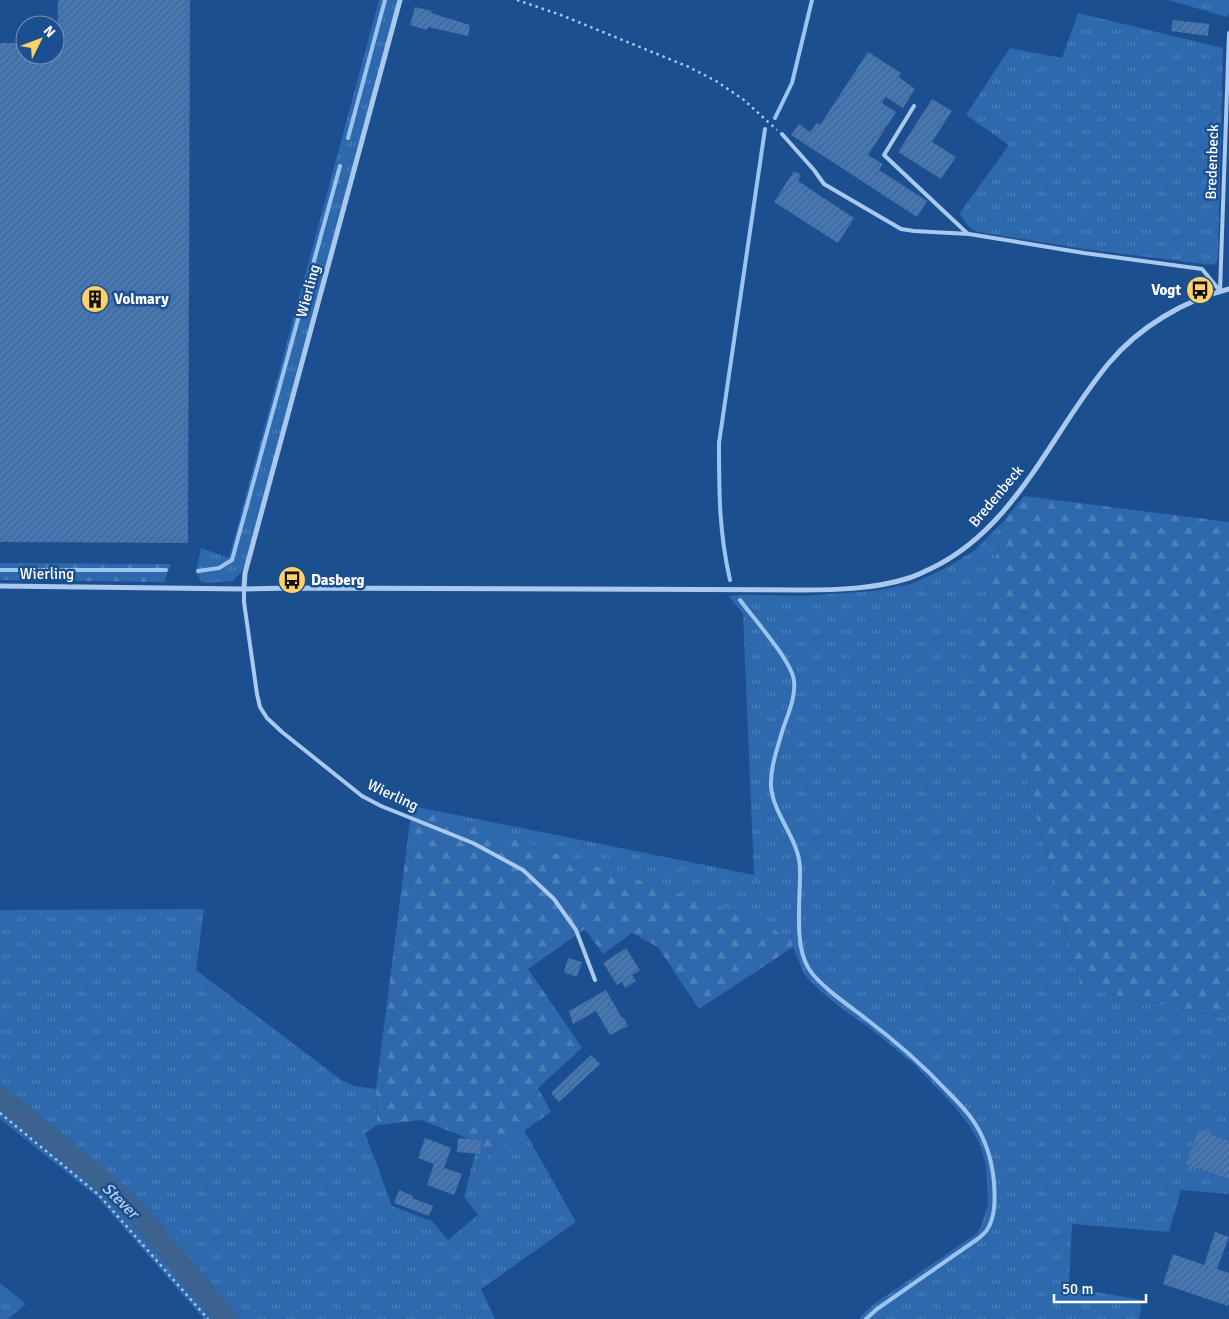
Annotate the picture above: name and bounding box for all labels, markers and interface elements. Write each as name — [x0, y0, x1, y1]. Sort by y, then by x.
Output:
north arrow — [15, 15, 65, 65]
text: N — [40, 22, 59, 41]
street label: Bredenbeck — [1202, 124, 1222, 200]
street label: Wierling — [292, 262, 324, 320]
bus stop icon: Vogt — [1185, 275, 1215, 305]
place label: Vogt — [1151, 281, 1181, 299]
building icon: Volmary — [80, 284, 110, 314]
place label: Volmary — [114, 290, 169, 308]
street label: Bredenbeck — [965, 461, 1027, 531]
street label: Wierling — [20, 565, 74, 583]
bus stop icon: Dasberg — [277, 565, 307, 595]
place label: Dasberg — [311, 571, 364, 589]
street label: Wierling — [365, 775, 421, 815]
water label: Stever — [98, 1179, 144, 1224]
scale bar — [1054, 1272, 1146, 1304]
text: 50 m — [1062, 1280, 1093, 1298]

